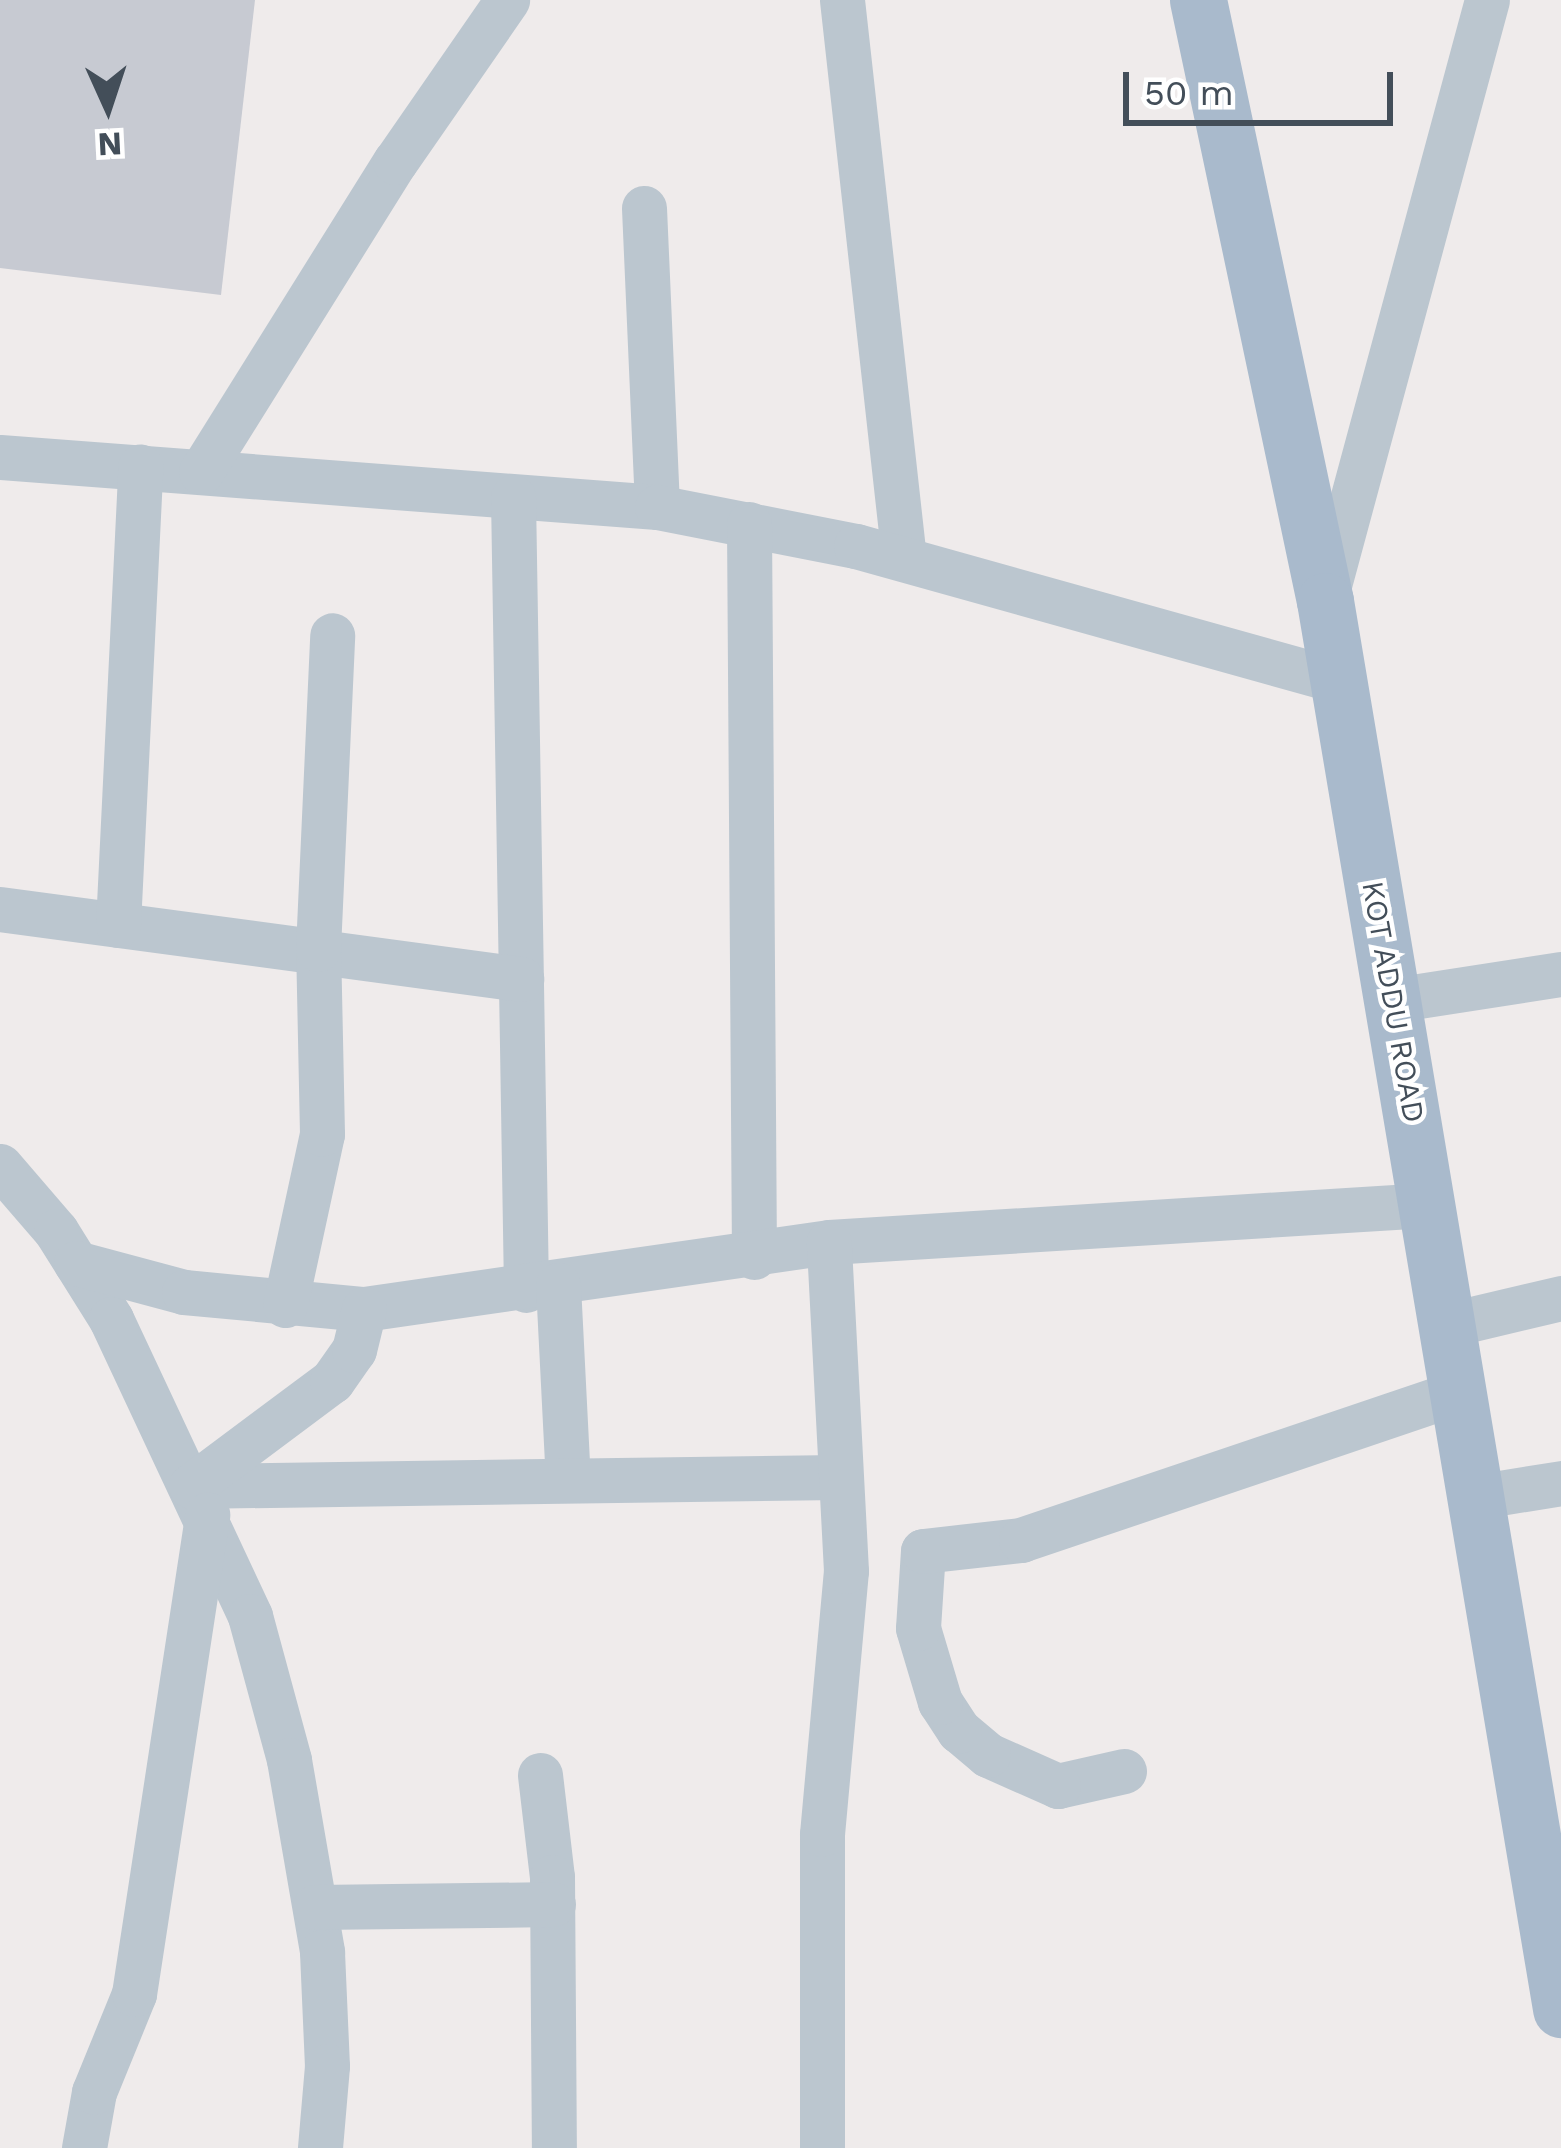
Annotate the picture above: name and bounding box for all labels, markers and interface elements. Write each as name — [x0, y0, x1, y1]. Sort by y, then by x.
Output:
north arrow — [48, 48, 168, 168]
scale bar — [1129, 48, 1399, 122]
text: 50 m — [1144, 72, 1234, 114]
text: N — [97, 124, 123, 165]
street label: KOT ADDU ROAD — [1354, 878, 1432, 1126]

